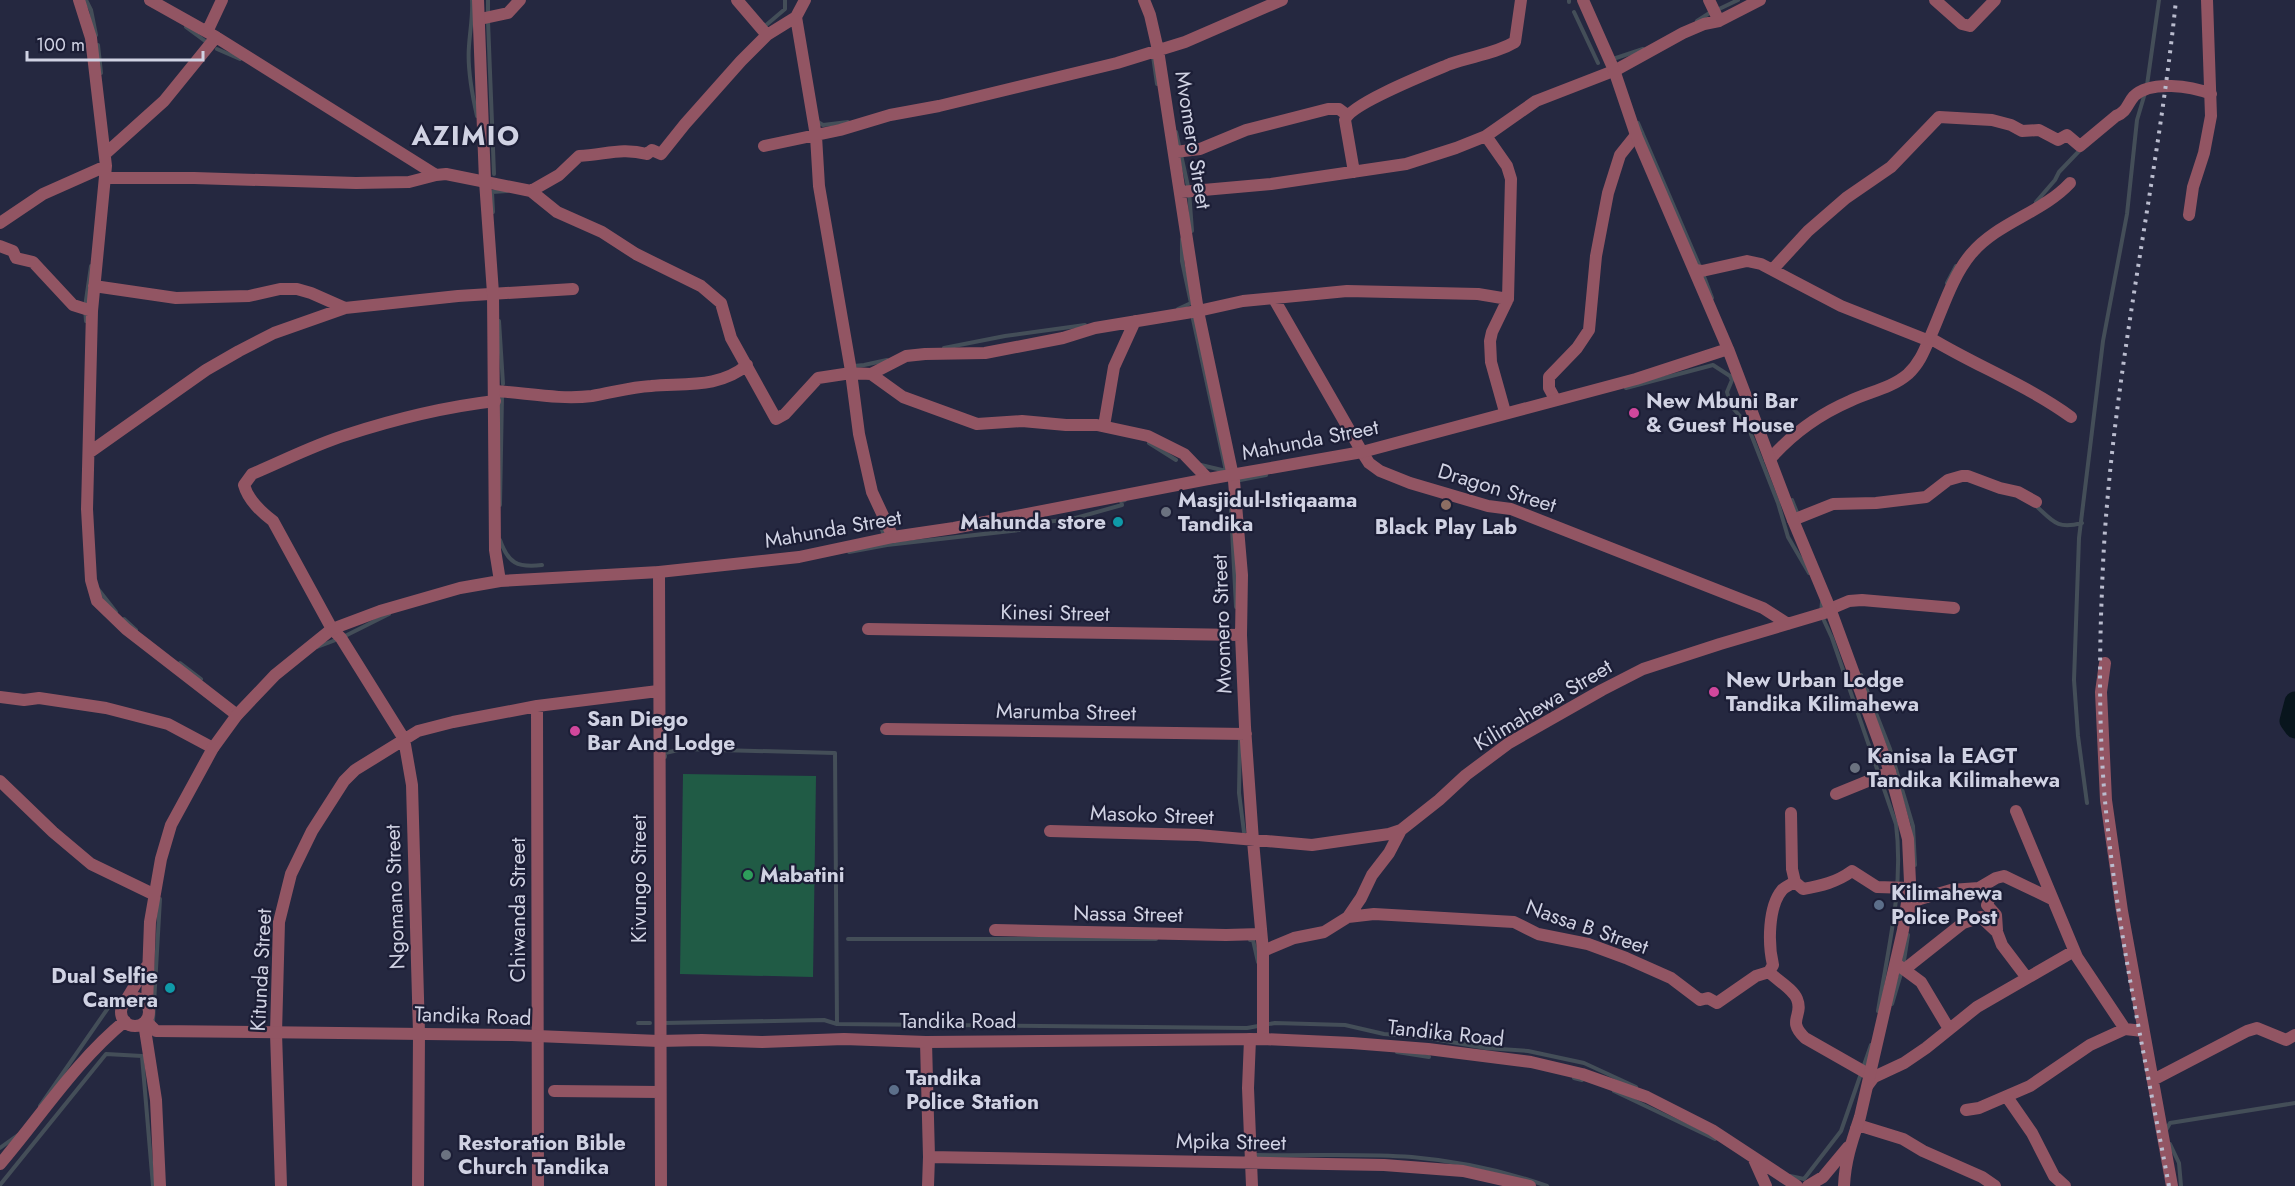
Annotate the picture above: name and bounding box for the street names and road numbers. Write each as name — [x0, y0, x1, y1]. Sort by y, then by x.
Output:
street label: Mvomero Street — [1167, 69, 1219, 211]
street label: Mahunda Street — [1239, 412, 1381, 468]
street label: Dragon Street — [1434, 456, 1560, 520]
street label: Mahunda Street — [762, 502, 904, 556]
street label: Mvomero Street — [1205, 554, 1239, 694]
street label: Kinesi Street — [1000, 597, 1110, 629]
street label: Kilimahewa Street — [1468, 652, 1618, 758]
street label: Marumba Street — [996, 696, 1136, 728]
street label: Masoko Street — [1090, 798, 1214, 832]
street label: Kivungo Street — [624, 815, 654, 943]
street label: Ngomano Street — [377, 824, 413, 970]
street label: Chiwanda Street — [503, 838, 533, 982]
street label: Nassa B Street — [1522, 892, 1652, 962]
street label: Nassa Street — [1073, 898, 1183, 930]
street label: Kitunda Street — [243, 908, 279, 1032]
street label: Tandika Road — [414, 999, 532, 1033]
street label: Tandika Road — [899, 1006, 1017, 1036]
street label: Tandika Road — [1386, 1012, 1506, 1054]
street label: Mpika Street — [1176, 1126, 1286, 1158]

